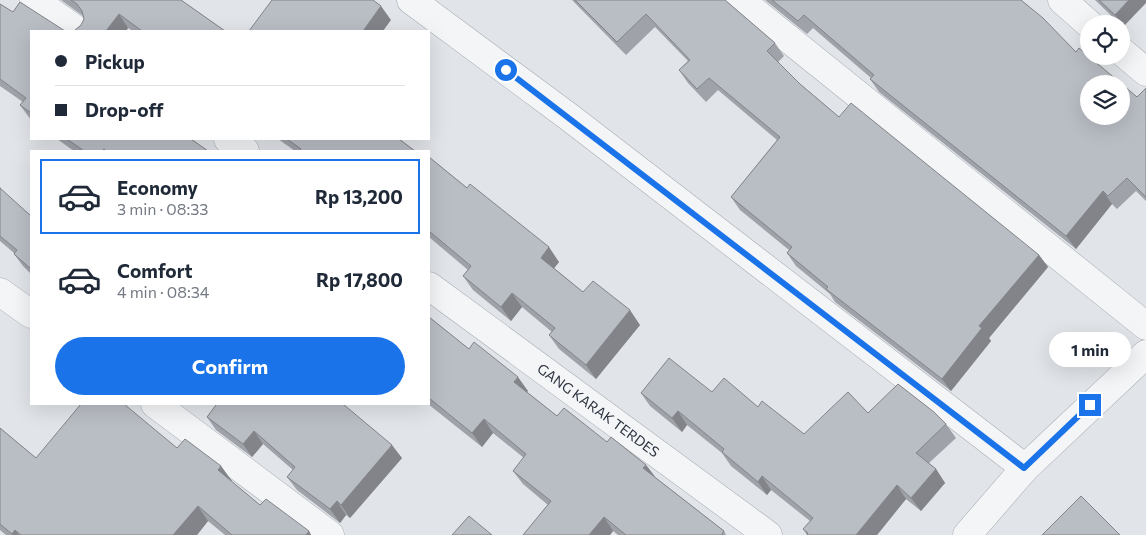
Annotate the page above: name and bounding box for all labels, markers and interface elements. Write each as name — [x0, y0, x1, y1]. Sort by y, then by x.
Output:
map controls — [1080, 15, 1130, 125]
button: locate — [1080, 15, 1130, 65]
text: Pickup — [85, 50, 145, 73]
route start — [495, 59, 517, 81]
button: layers — [1080, 75, 1130, 125]
text: Drop-off — [85, 98, 164, 121]
icon: car — [57, 174, 102, 219]
text: Economy — [117, 176, 198, 199]
text: Rp 13,200 — [315, 185, 403, 208]
text: 3 min · 08:33 — [117, 199, 208, 218]
icon: car — [57, 257, 102, 302]
text: Comfort — [117, 259, 193, 282]
text: Rp 17,800 — [316, 268, 403, 291]
text: 4 min · 08:34 — [117, 282, 209, 301]
callout: 1 min — [1049, 332, 1131, 368]
button: Confirm — [55, 337, 405, 395]
text: 1 min — [1071, 340, 1109, 359]
street label: GANG KARAK TERDES — [534, 359, 663, 460]
route end — [1079, 394, 1101, 416]

